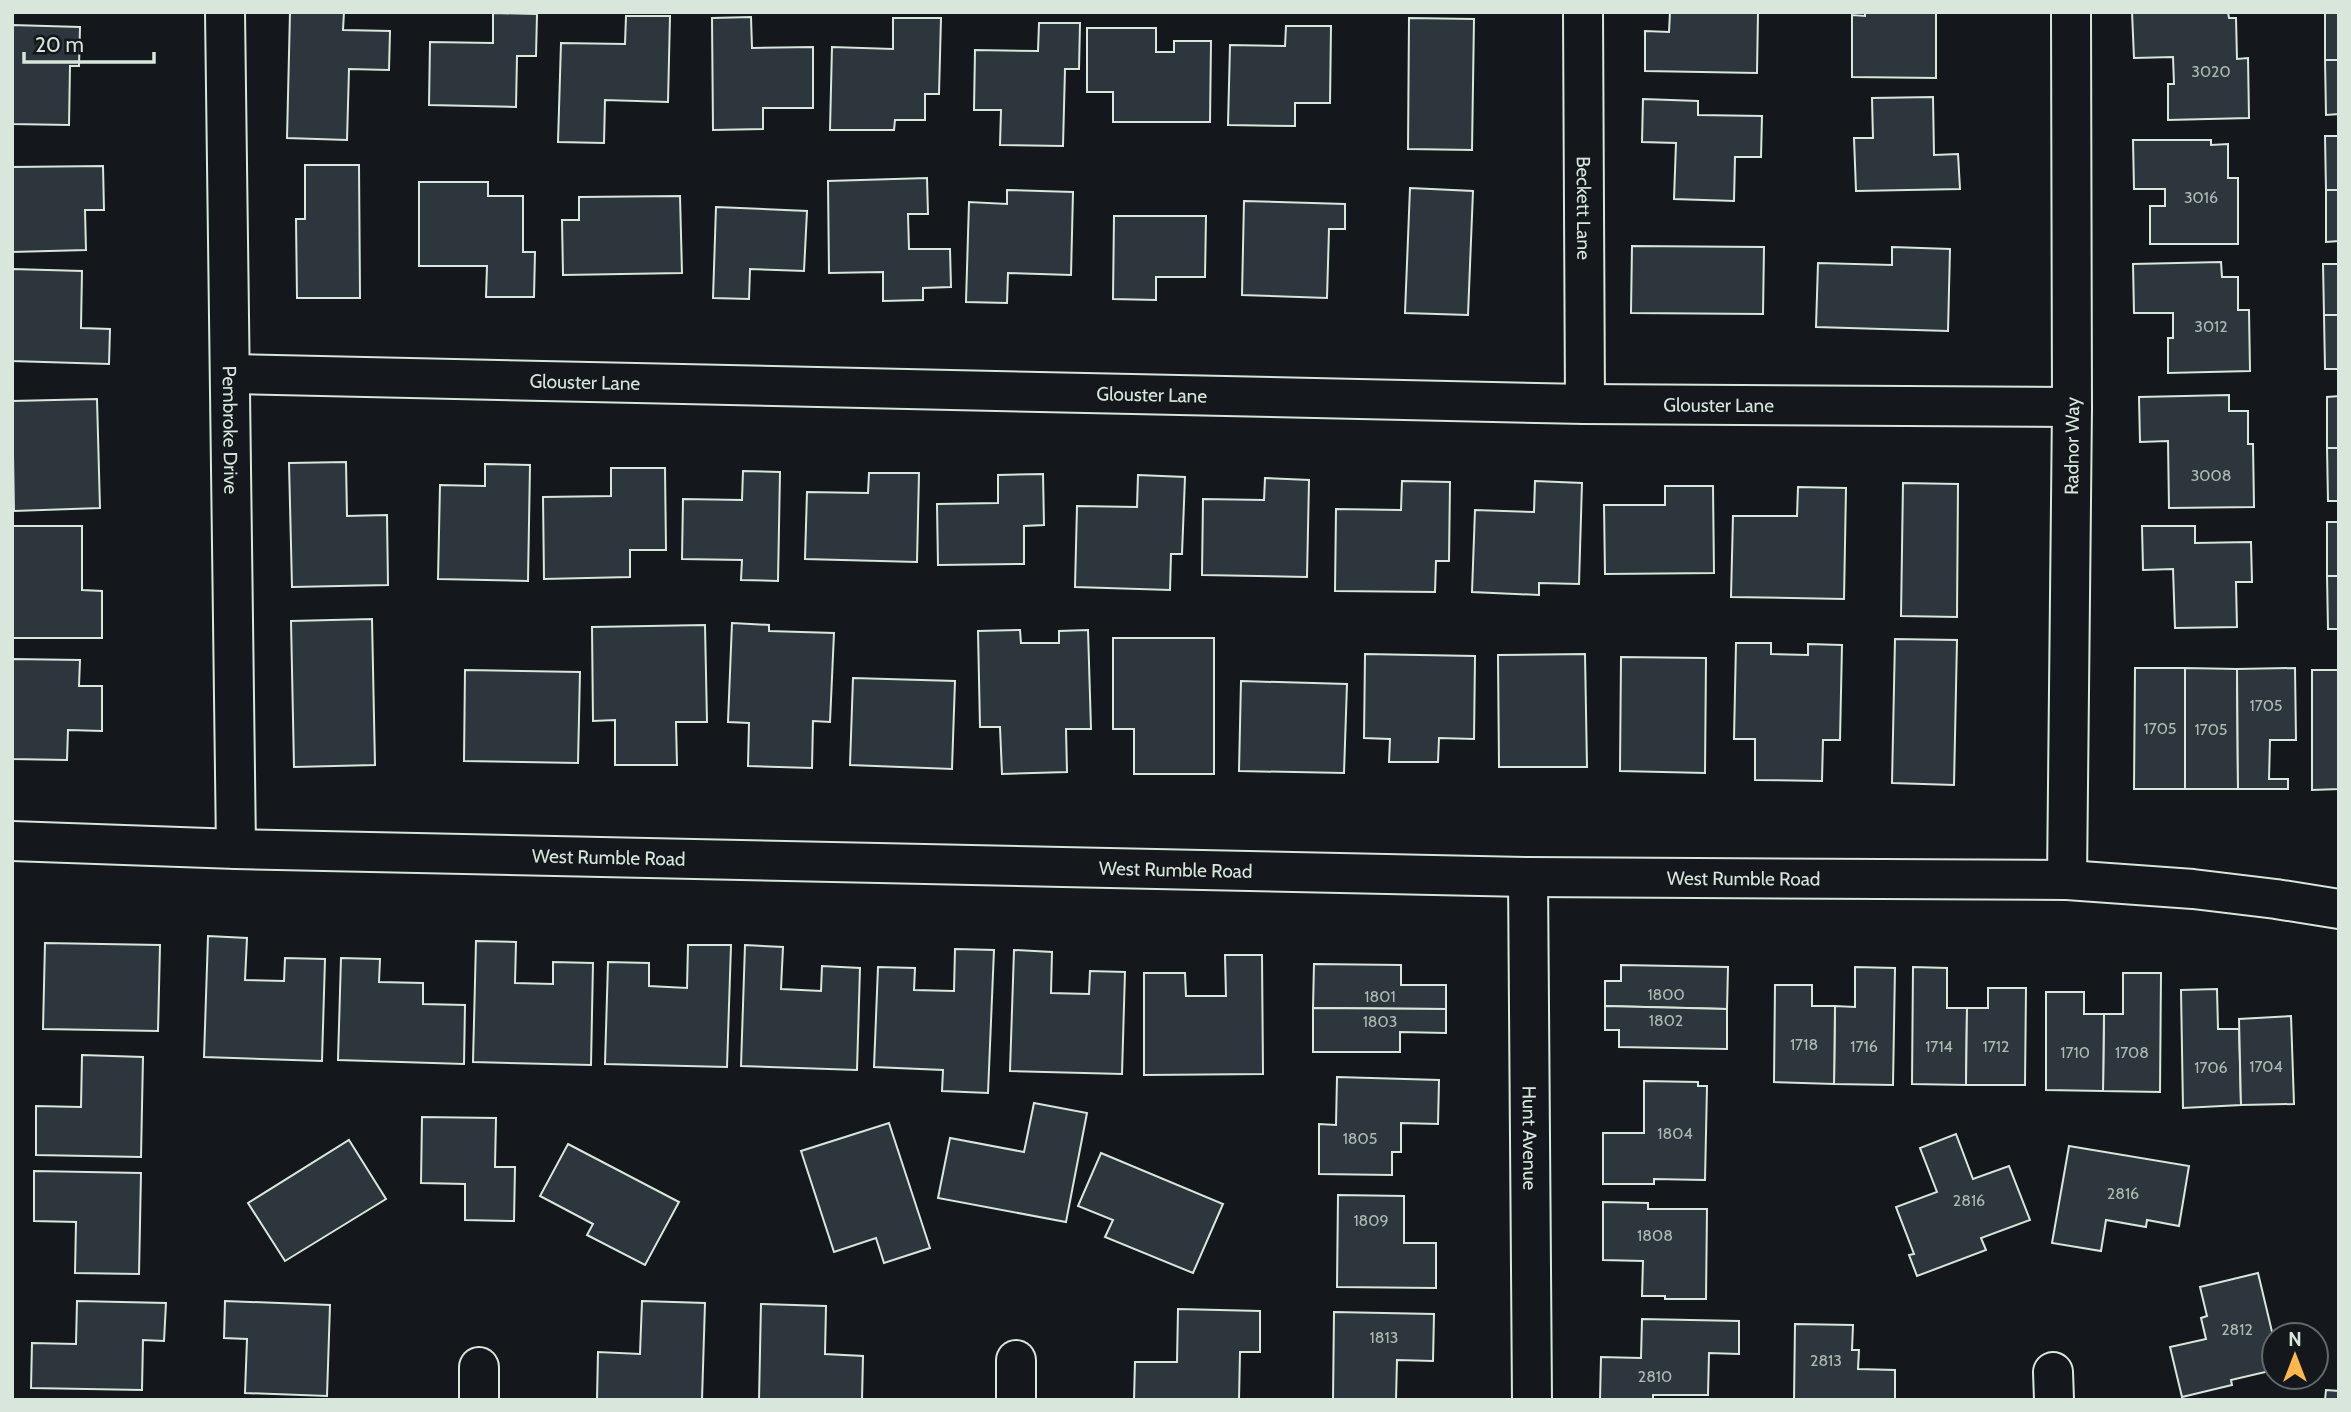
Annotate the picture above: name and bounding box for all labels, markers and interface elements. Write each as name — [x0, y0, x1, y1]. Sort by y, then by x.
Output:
scale bar — [24, 21, 154, 65]
text: 20 m — [35, 32, 84, 57]
house number: 3020 — [2191, 62, 2231, 81]
street label: Beckett Lane — [1572, 156, 1596, 260]
house number: 3016 — [2184, 188, 2218, 207]
house number: 3012 — [2194, 317, 2228, 336]
street label: Pembroke Drive — [218, 366, 243, 495]
street label: Glouster Lane — [529, 369, 641, 395]
street label: Glouster Lane — [1096, 382, 1208, 407]
street label: Glouster Lane — [1663, 393, 1774, 417]
street label: Radnor Way — [2060, 397, 2084, 495]
house number: 3008 — [2191, 466, 2231, 485]
house number: 1705 — [2250, 696, 2282, 715]
house number: 1705 — [2144, 719, 2176, 738]
house number: 1705 — [2195, 720, 2227, 739]
street label: West Rumble Road — [532, 844, 686, 870]
street label: West Rumble Road — [1099, 856, 1253, 883]
street label: West Rumble Road — [1667, 866, 1820, 890]
house number: 1800 — [1647, 985, 1685, 1004]
house number: 1801 — [1364, 987, 1396, 1006]
house number: 1802 — [1649, 1011, 1683, 1030]
house number: 1803 — [1363, 1012, 1397, 1031]
house number: 1718 — [1790, 1035, 1818, 1054]
house number: 1716 — [1850, 1037, 1878, 1056]
house number: 1714 — [1925, 1037, 1953, 1056]
house number: 1712 — [1983, 1037, 2009, 1056]
house number: 1710 — [2060, 1043, 2090, 1062]
house number: 1708 — [2115, 1043, 2149, 1062]
house number: 1704 — [2249, 1057, 2283, 1076]
house number: 1706 — [2194, 1058, 2228, 1077]
street label: Hunt Avenue — [1518, 1086, 1542, 1191]
house number: 1804 — [1657, 1124, 1693, 1143]
house number: 1805 — [1343, 1129, 1377, 1148]
house number: 2816 — [2107, 1184, 2139, 1203]
house number: 2816 — [1953, 1191, 1985, 1210]
house number: 1809 — [1353, 1211, 1389, 1230]
house number: 1808 — [1637, 1226, 1673, 1245]
house number: 2812 — [2221, 1320, 2253, 1339]
north arrow — [2260, 1321, 2330, 1391]
house number: 1813 — [1370, 1328, 1398, 1347]
text: N — [2288, 1328, 2302, 1351]
house number: 2813 — [1810, 1351, 1842, 1370]
house number: 2810 — [1638, 1367, 1672, 1386]

